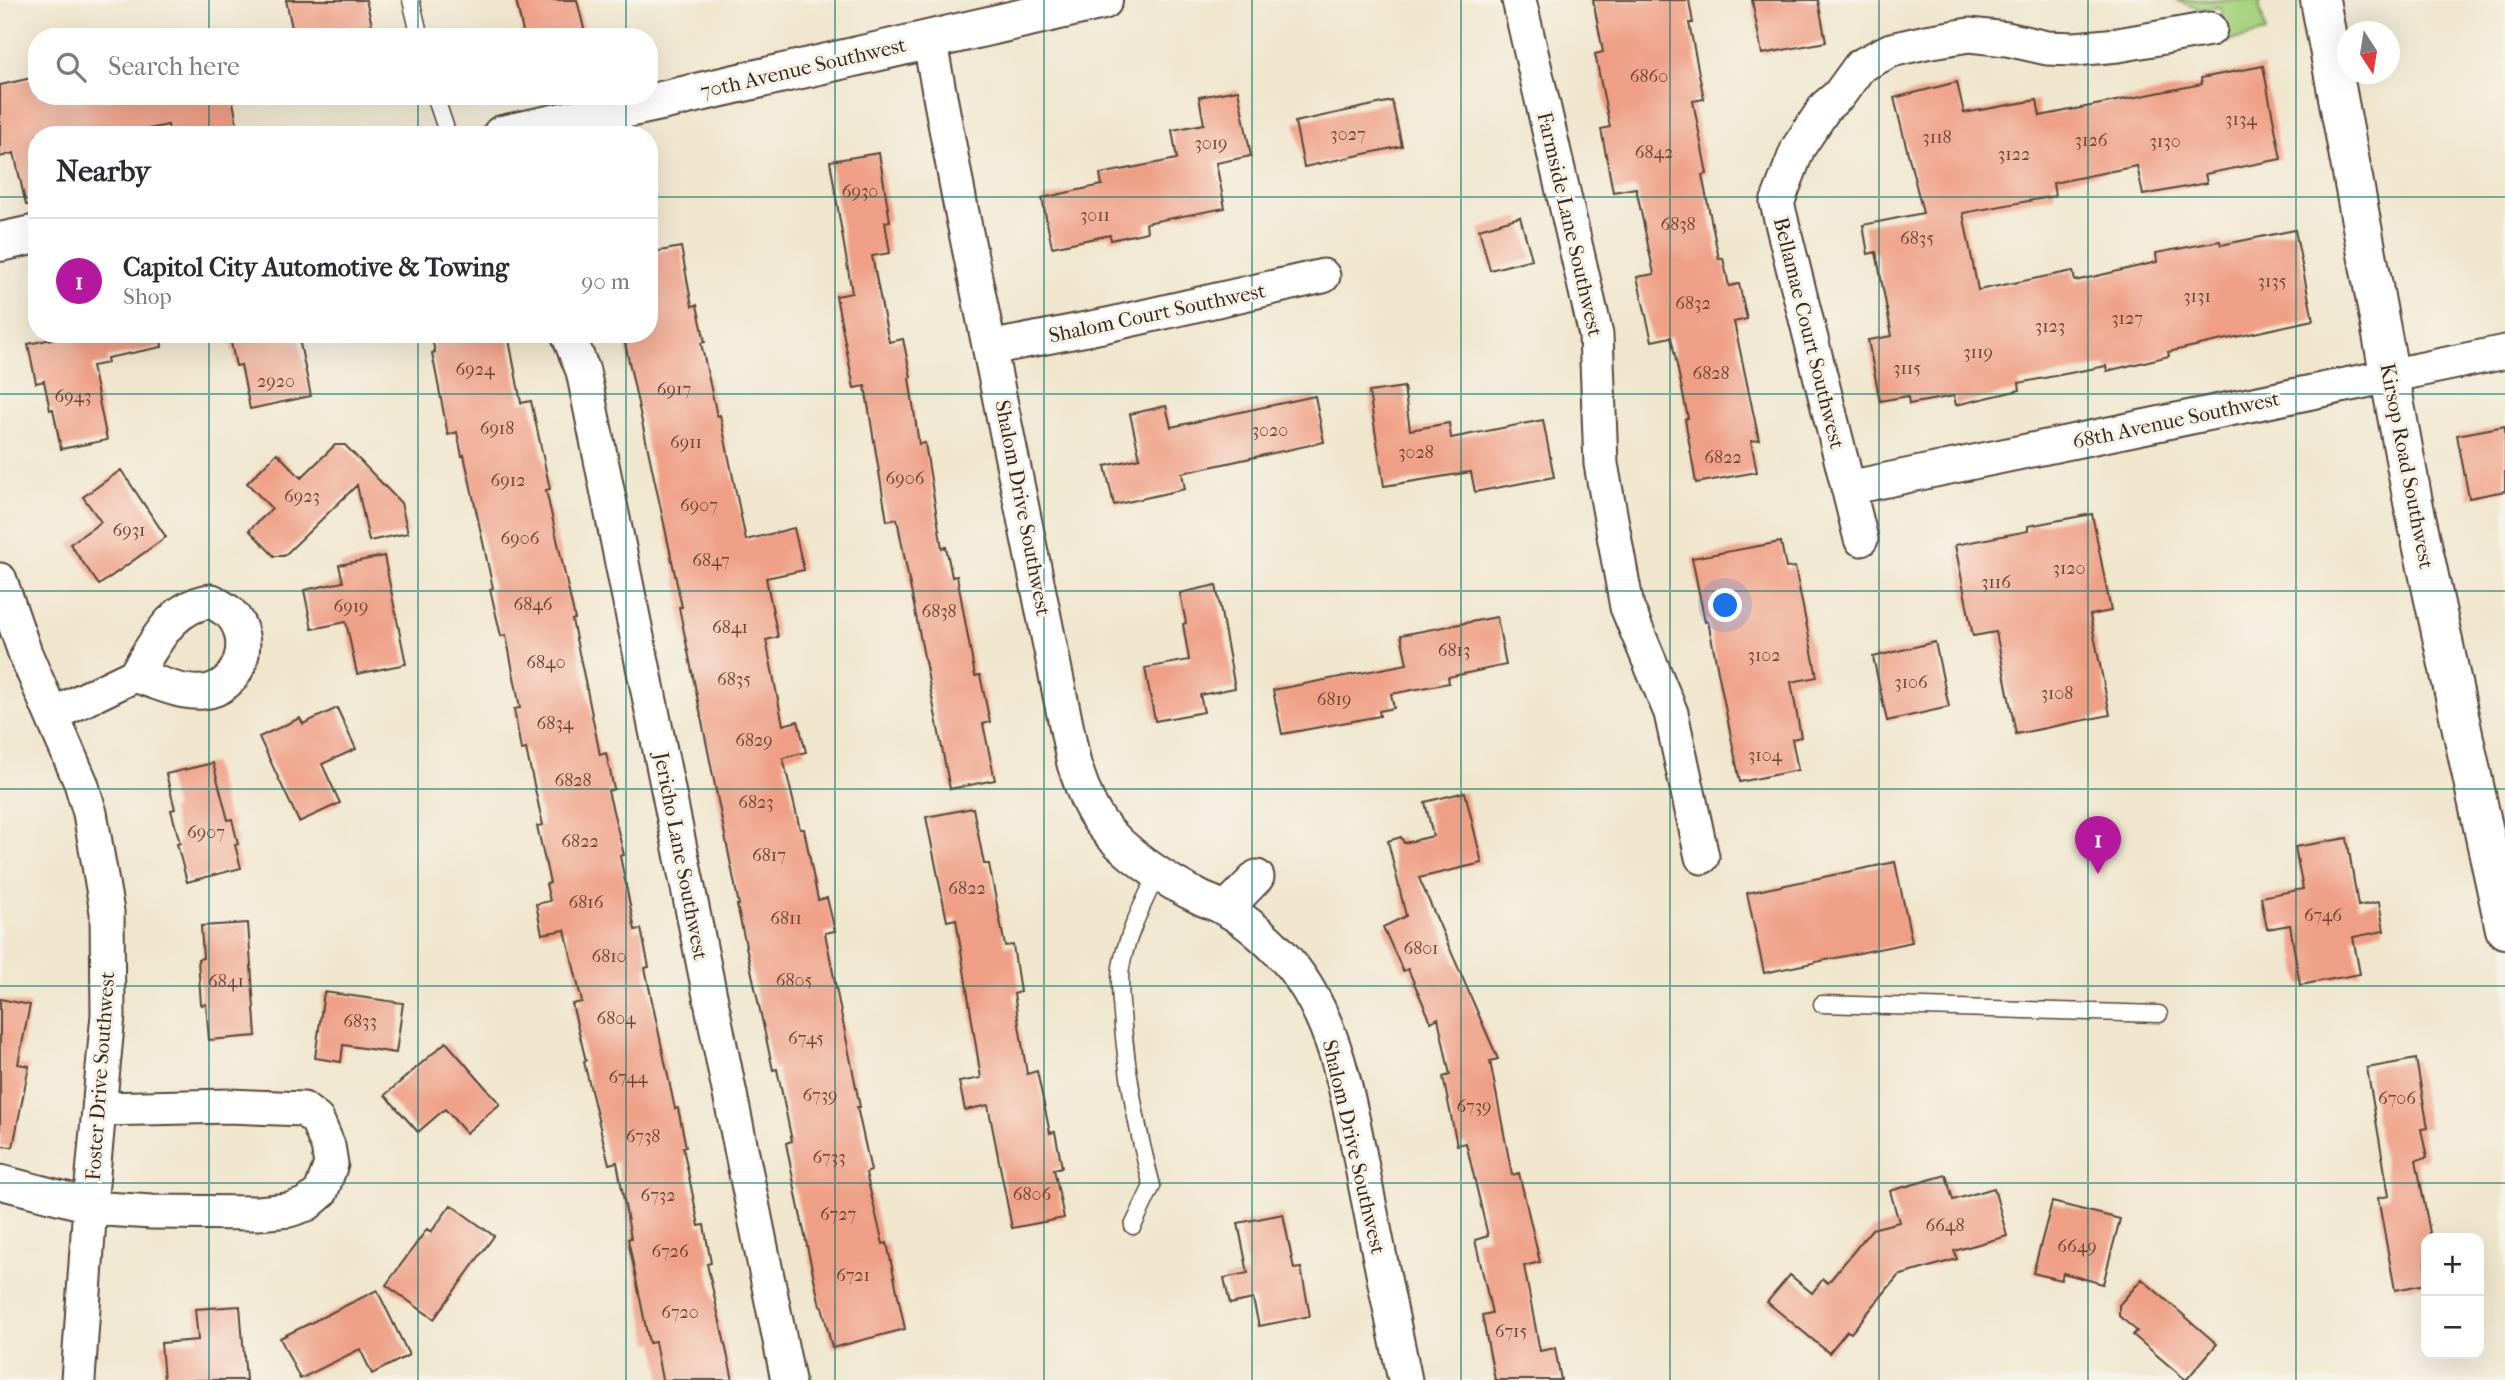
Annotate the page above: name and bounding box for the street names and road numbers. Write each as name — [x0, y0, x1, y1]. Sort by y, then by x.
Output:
street label: 70th Avenue Southwest — [698, 33, 909, 103]
street label: Farmside Lane Southwest — [1532, 109, 1608, 339]
street label: Bellamae Court Southwest — [1769, 215, 1850, 452]
street label: Shalom Court Southwest — [1046, 278, 1268, 348]
street label: Kirsop Road Southwest — [2375, 361, 2439, 571]
street label: 68th Avenue Southwest — [2070, 386, 2282, 454]
street label: Shalom Drive Southwest — [990, 398, 1056, 618]
street label: Jericho Lane Southwest — [649, 748, 713, 962]
street label: Foster Drive Southwest — [81, 970, 119, 1181]
street label: Shalom Drive Southwest — [1318, 1038, 1390, 1257]

